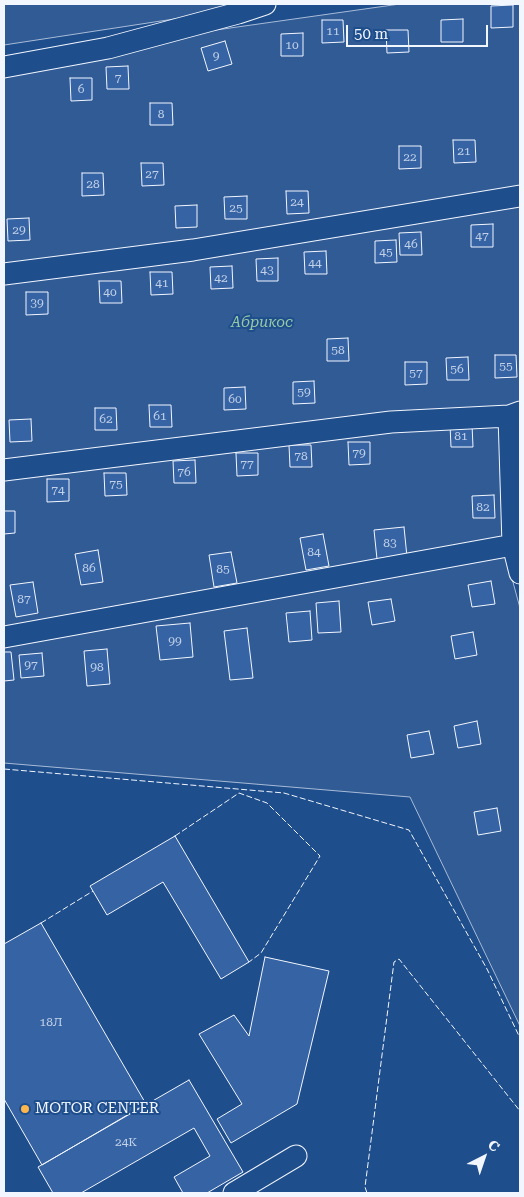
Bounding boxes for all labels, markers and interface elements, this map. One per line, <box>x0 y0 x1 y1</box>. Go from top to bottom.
scale bar <box>349 15 492 47</box>
house number: 11 <box>326 24 340 38</box>
text: 50 m <box>354 25 388 43</box>
house number: 10 <box>285 38 299 52</box>
house number: 9 <box>213 49 219 63</box>
house number: 7 <box>115 71 121 85</box>
house number: 6 <box>78 82 84 96</box>
house number: 8 <box>158 107 164 121</box>
house number: 21 <box>457 144 471 158</box>
house number: 22 <box>403 150 417 164</box>
house number: 27 <box>145 167 159 181</box>
house number: 28 <box>86 177 100 191</box>
house number: 24 <box>290 195 304 209</box>
house number: 25 <box>229 201 243 215</box>
house number: 29 <box>12 223 26 237</box>
house number: 47 <box>475 229 489 243</box>
house number: 46 <box>404 237 418 251</box>
house number: 45 <box>379 245 393 259</box>
house number: 44 <box>308 256 322 270</box>
house number: 43 <box>260 263 274 277</box>
house number: 42 <box>214 271 228 285</box>
house number: 41 <box>155 276 169 290</box>
house number: 40 <box>103 285 117 299</box>
house number: 39 <box>30 296 44 310</box>
park label: Абрикос <box>231 314 293 332</box>
house number: 58 <box>331 343 345 357</box>
house number: 55 <box>499 359 513 373</box>
house number: 56 <box>450 362 464 376</box>
house number: 57 <box>409 366 423 380</box>
house number: 59 <box>297 385 311 399</box>
house number: 60 <box>228 392 242 406</box>
house number: 61 <box>153 409 167 423</box>
house number: 62 <box>99 412 113 426</box>
house number: 81 <box>454 429 468 443</box>
house number: 79 <box>352 446 366 460</box>
house number: 78 <box>294 449 308 463</box>
house number: 77 <box>240 457 254 471</box>
house number: 76 <box>177 465 191 479</box>
house number: 75 <box>109 477 123 491</box>
house number: 74 <box>51 483 65 497</box>
house number: 82 <box>476 500 490 514</box>
house number: 83 <box>383 536 397 550</box>
house number: 84 <box>307 545 321 559</box>
house number: 86 <box>82 561 96 575</box>
house number: 85 <box>216 562 230 576</box>
house number: 87 <box>17 592 31 606</box>
house number: 99 <box>168 634 182 648</box>
house number: 97 <box>24 658 38 672</box>
house number: 98 <box>90 660 104 674</box>
house number: 18Л <box>40 1015 62 1029</box>
place label: MOTOR CENTER <box>35 1100 159 1118</box>
marker: MOTOR CENTER <box>19 1103 31 1115</box>
north arrow <box>459 1132 509 1182</box>
house number: 24К <box>115 1135 137 1149</box>
text: С <box>485 1136 503 1155</box>

